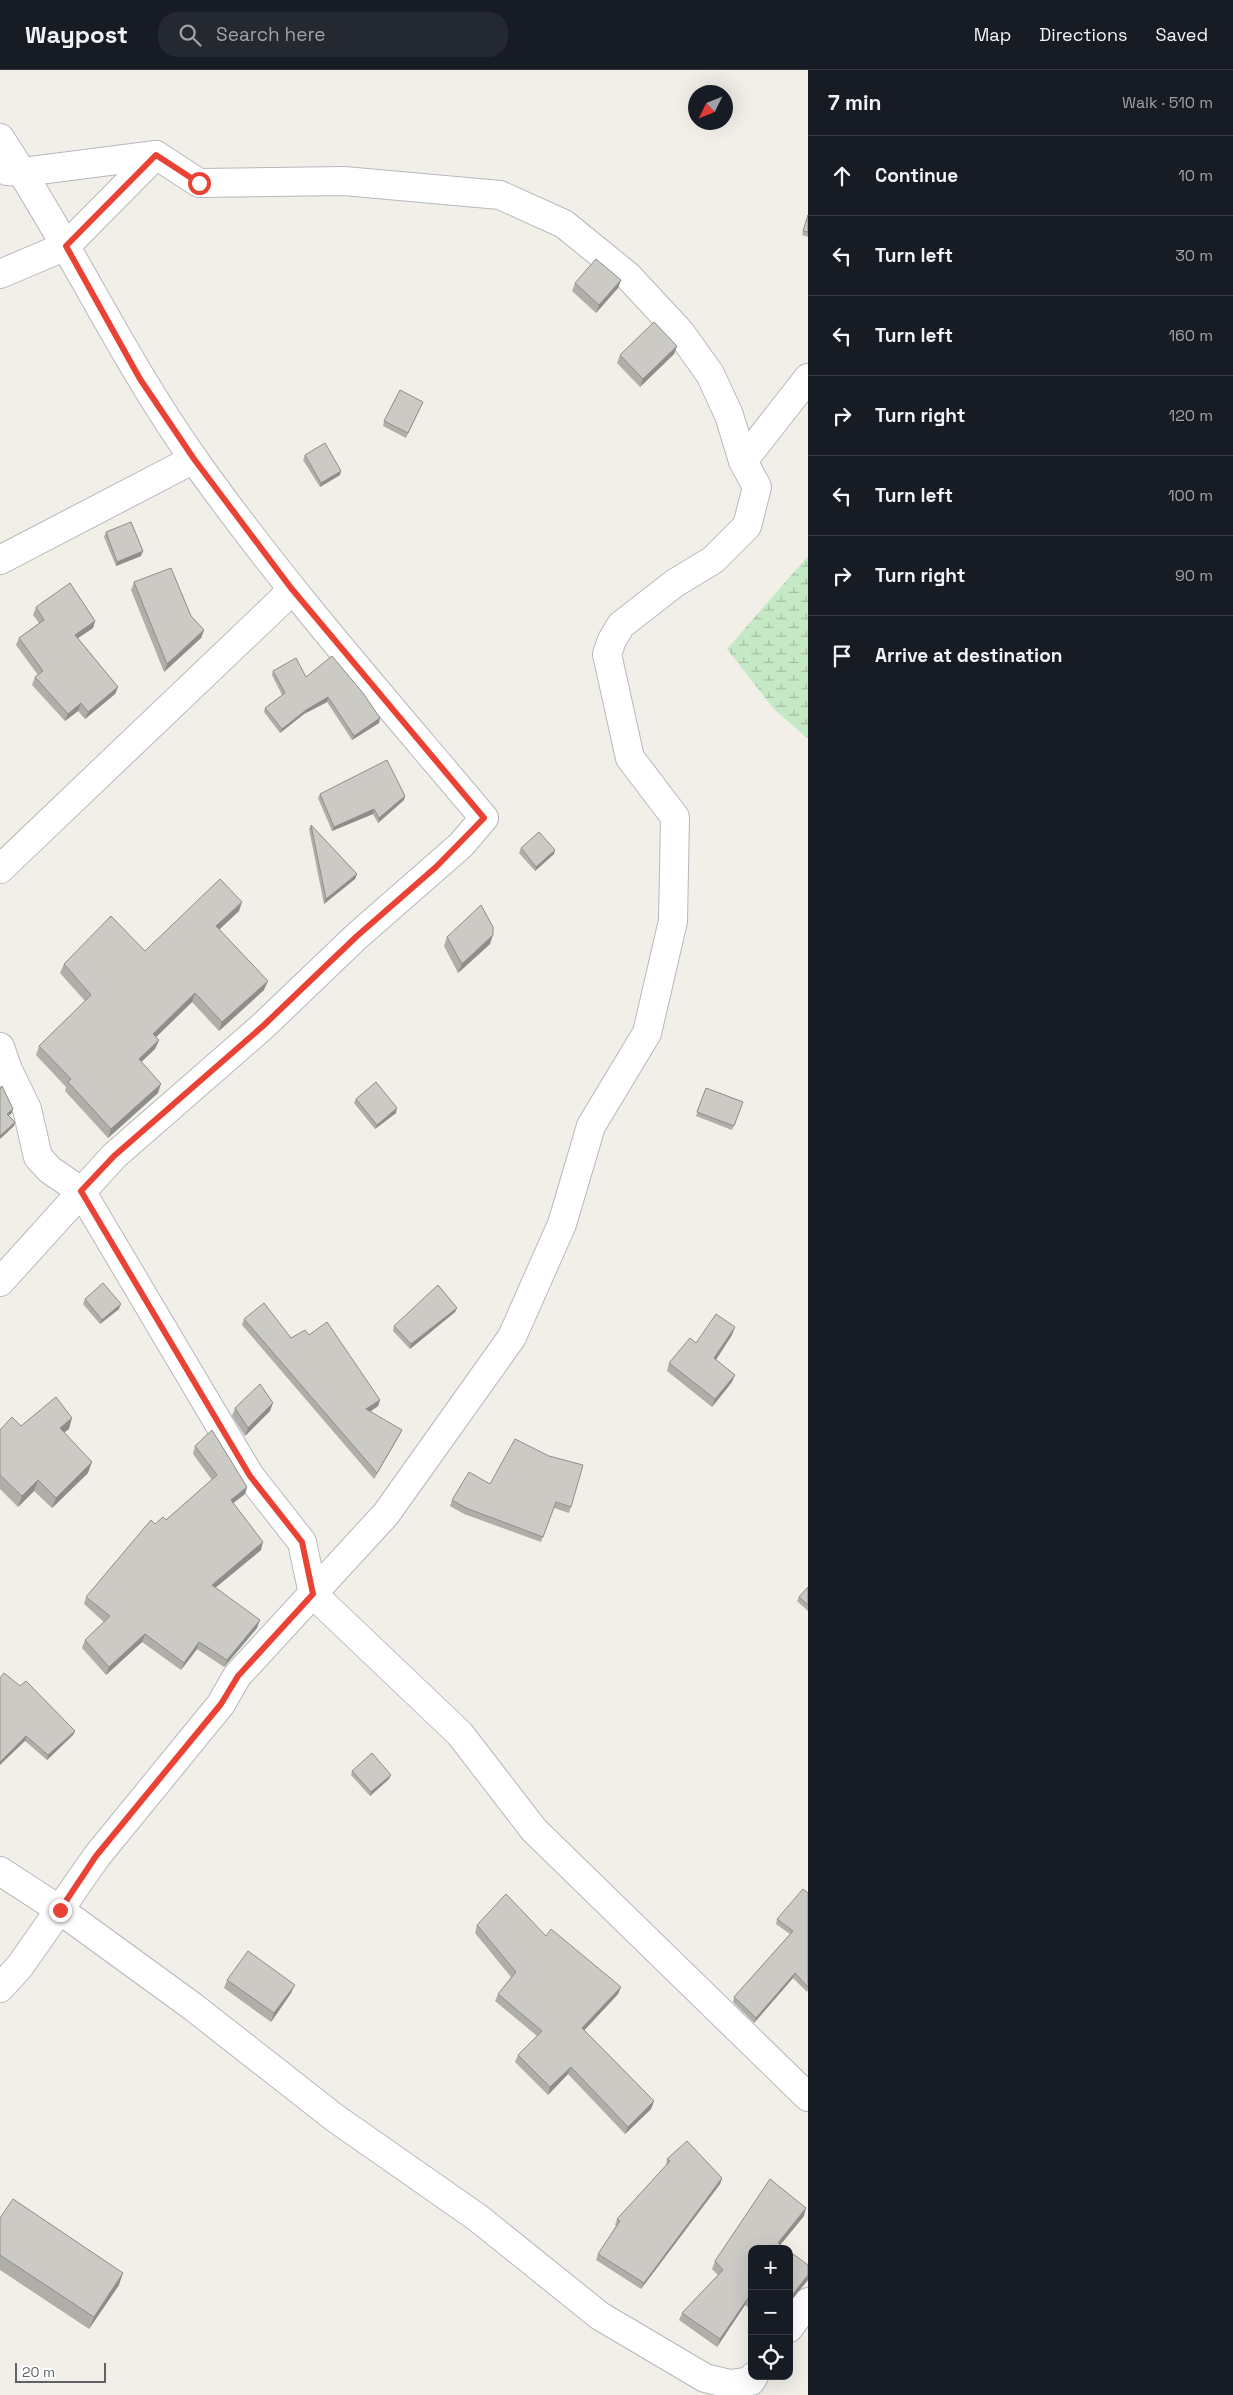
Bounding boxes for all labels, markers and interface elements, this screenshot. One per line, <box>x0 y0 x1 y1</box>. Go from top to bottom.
search box <box>158 12 508 57</box>
text: Waypost <box>25 19 128 50</box>
icon: search <box>176 21 204 49</box>
text: Search here <box>216 22 326 47</box>
text: Map <box>974 23 1011 46</box>
text: Directions <box>1039 23 1128 46</box>
text: Saved <box>1156 23 1208 46</box>
north arrow <box>688 85 733 130</box>
text: 7 min <box>828 89 881 116</box>
text: Walk · 510 m <box>1122 92 1213 113</box>
icon: ahead <box>828 162 856 190</box>
text: Continue <box>875 163 958 188</box>
text: 10 m <box>1178 165 1213 186</box>
route start <box>188 172 211 195</box>
icon: left <box>828 242 856 270</box>
text: Turn left <box>875 243 953 268</box>
text: 30 m <box>1175 245 1213 266</box>
icon: left <box>828 322 856 350</box>
text: Turn left <box>875 323 953 348</box>
text: 160 m <box>1168 325 1213 346</box>
icon: right <box>828 402 856 430</box>
text: Turn right <box>875 403 965 428</box>
text: 120 m <box>1169 405 1213 426</box>
icon: left <box>828 482 856 510</box>
text: Turn left <box>875 483 953 508</box>
text: 100 m <box>1168 485 1213 506</box>
icon: right <box>828 562 856 590</box>
text: Turn right <box>875 563 965 588</box>
text: 90 m <box>1175 565 1213 586</box>
icon: arrive <box>828 642 856 670</box>
text: Arrive at destination <box>875 643 1063 668</box>
route end <box>49 1899 72 1922</box>
map controls <box>748 2245 793 2380</box>
button: + <box>748 2245 793 2290</box>
button: − <box>748 2290 793 2335</box>
button: locate <box>748 2335 793 2380</box>
scale bar <box>15 2360 106 2383</box>
text: 20 m <box>22 2363 55 2381</box>

